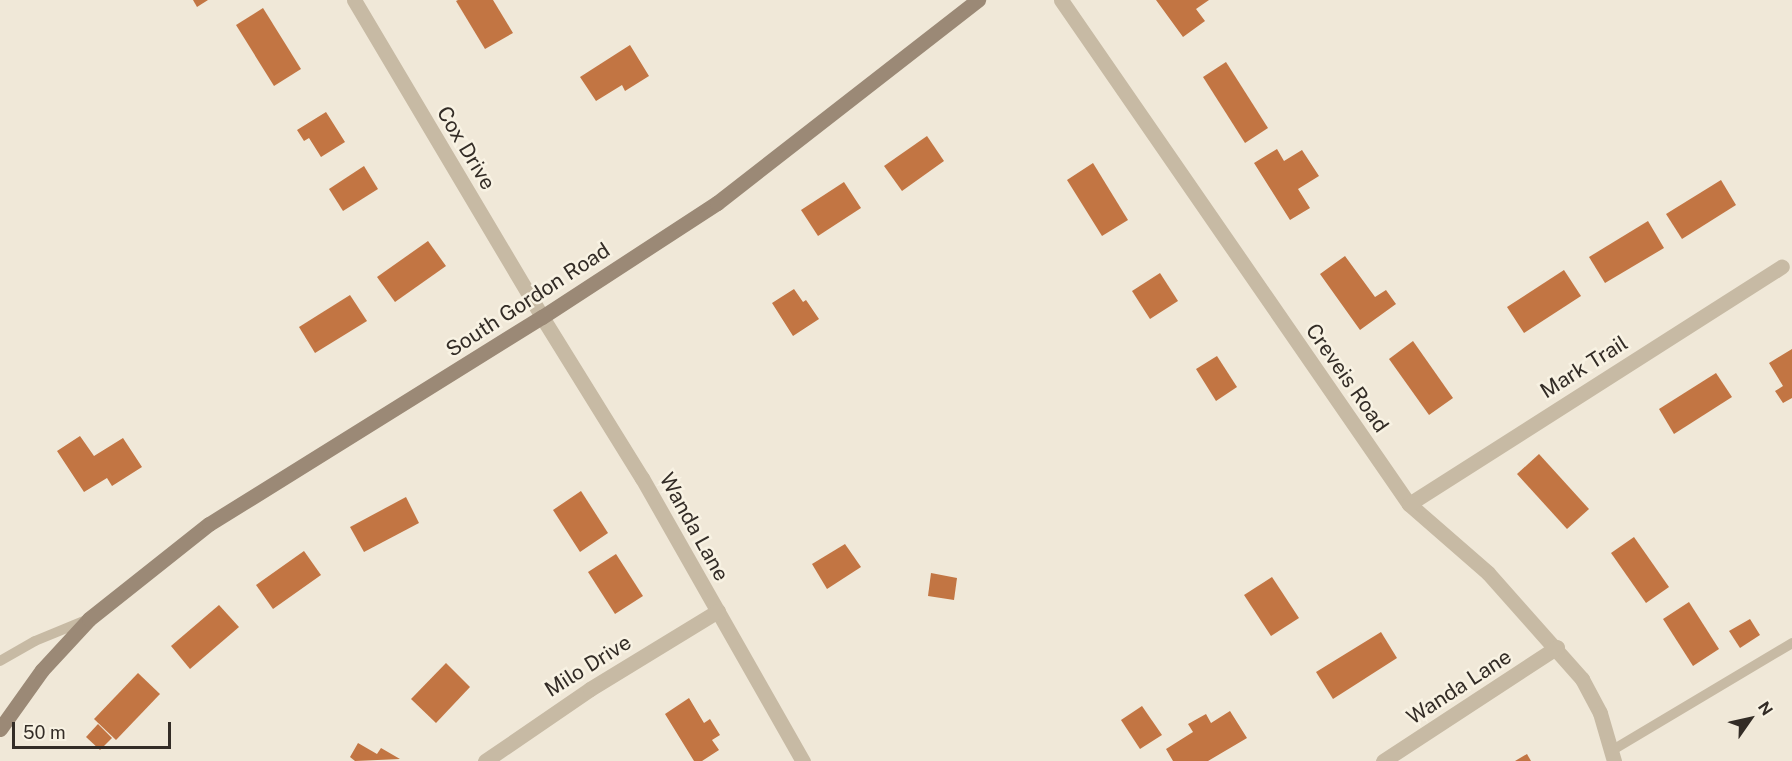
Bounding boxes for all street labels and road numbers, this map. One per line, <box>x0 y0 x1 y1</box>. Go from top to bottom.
street label: Cox Drive <box>431 102 501 194</box>
street label: South Gordon Road <box>441 238 615 362</box>
street label: Creveis Road <box>1300 319 1394 437</box>
street label: Mark Trail <box>1536 330 1632 404</box>
street label: Wanda Lane <box>654 469 734 585</box>
street label: Milo Drive <box>540 630 636 702</box>
street label: Wanda Lane <box>1402 644 1516 730</box>

